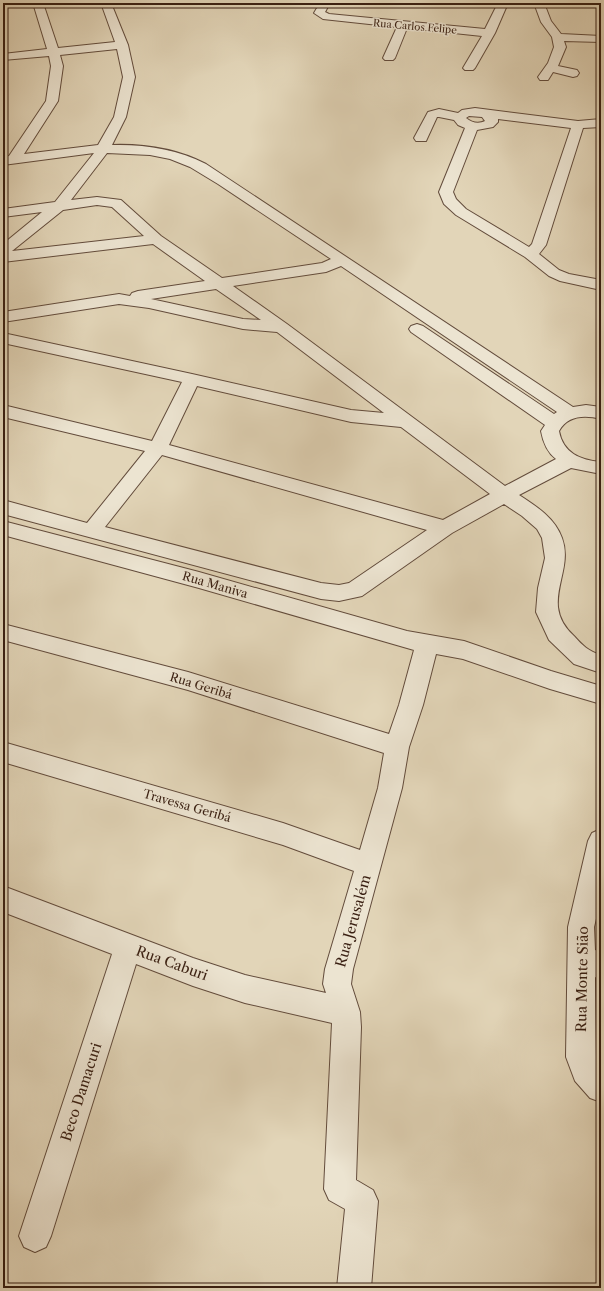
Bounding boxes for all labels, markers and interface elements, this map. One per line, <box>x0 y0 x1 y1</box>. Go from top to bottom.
street label: Rua Carlos Felipe <box>373 16 458 37</box>
street label: Rua Maniva <box>181 568 250 601</box>
street label: Rua Geribá <box>168 669 235 702</box>
street label: Travessa Geribá <box>141 786 233 825</box>
street label: Rua Jerusalém <box>331 873 375 969</box>
street label: Rua Monte Sião <box>572 926 592 1032</box>
street label: Rua Caburi <box>134 942 210 984</box>
street label: Beco Damacuri <box>57 1040 105 1144</box>

